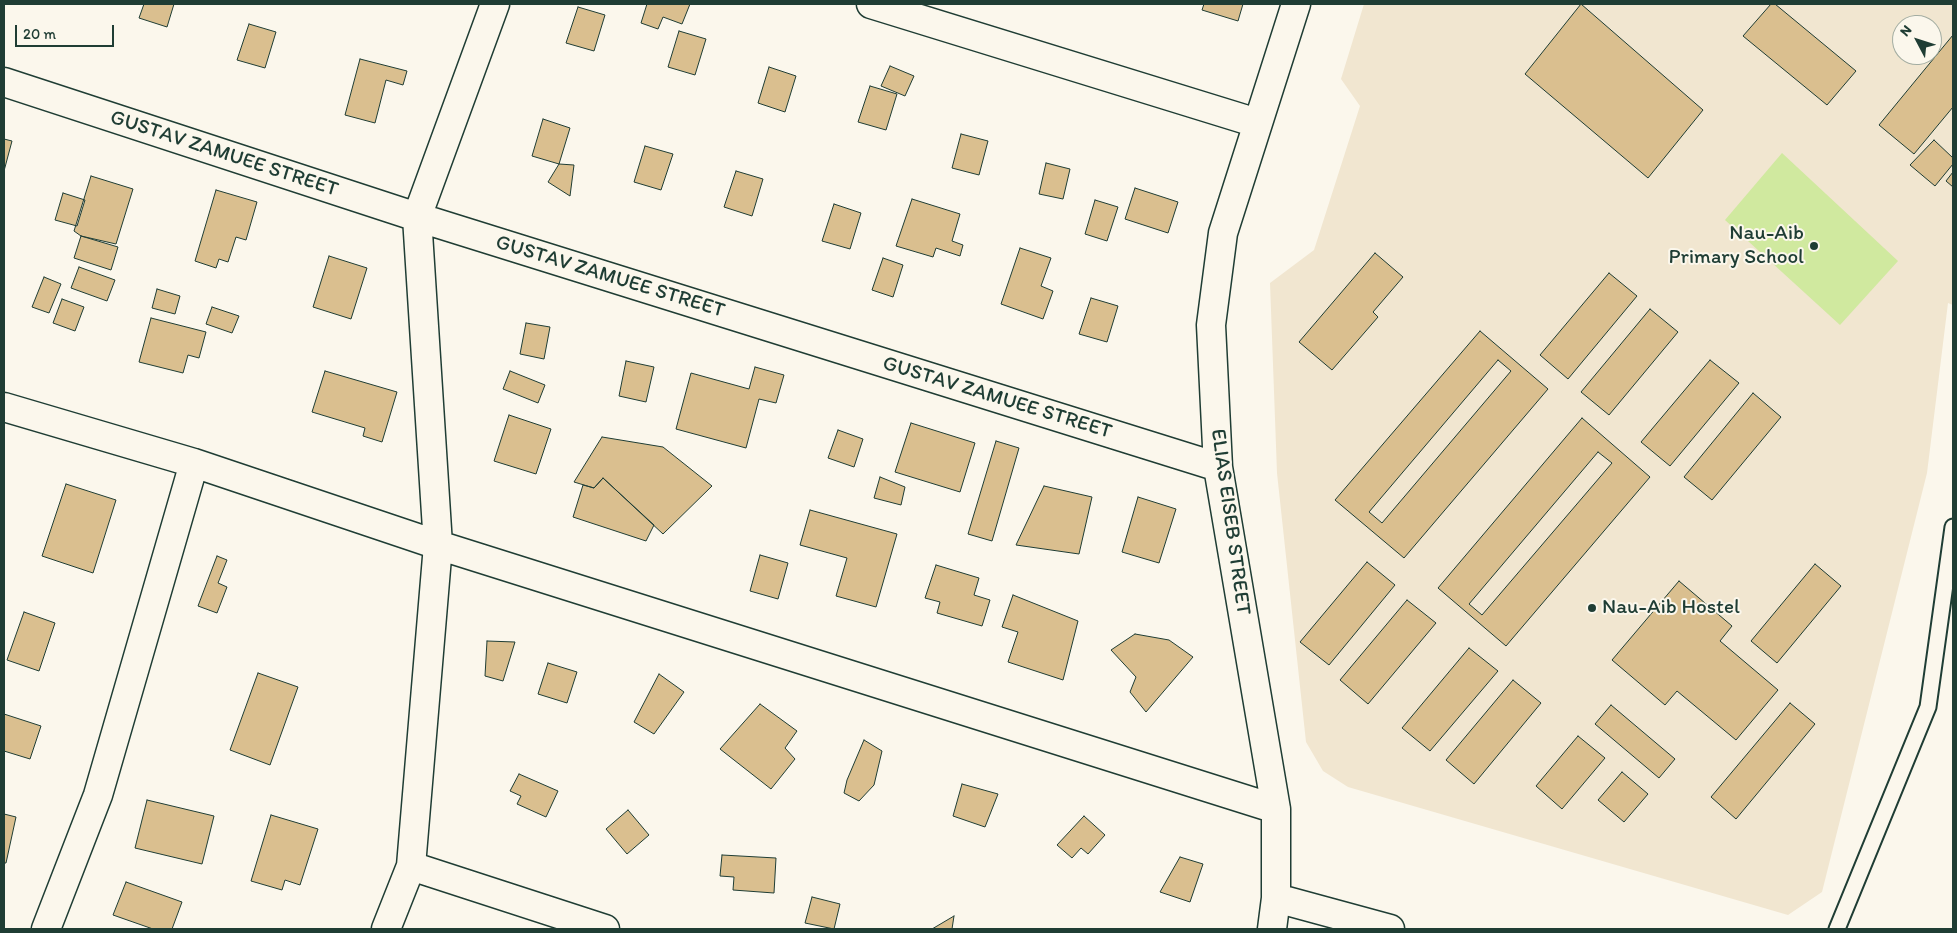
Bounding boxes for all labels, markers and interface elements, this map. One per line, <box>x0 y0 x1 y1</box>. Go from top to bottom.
scale bar <box>18 15 116 47</box>
north arrow <box>1892 15 1942 65</box>
text: N <box>1896 22 1915 40</box>
text: 20 m <box>23 25 56 43</box>
street label: GUSTAV ZAMUEE STREET <box>107 105 341 203</box>
place label: Nau-Aib Primary School <box>1668 221 1804 271</box>
street label: GUSTAV ZAMUEE STREET <box>492 230 728 324</box>
marker: Nau-Aib Primary School <box>1808 240 1820 252</box>
street label: GUSTAV ZAMUEE STREET <box>879 351 1115 445</box>
street label: ELIAS EISEB STREET <box>1204 427 1256 617</box>
place label: Nau-Aib Hostel <box>1602 595 1740 621</box>
marker: Nau-Aib Hostel <box>1586 602 1598 614</box>

